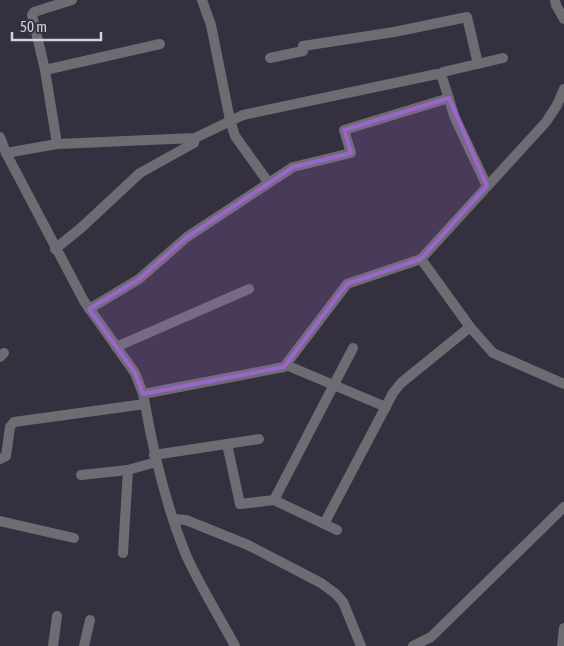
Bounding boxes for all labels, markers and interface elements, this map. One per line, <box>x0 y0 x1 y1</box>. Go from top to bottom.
scale bar <box>12 10 101 42</box>
text: 50 m <box>20 18 47 35</box>

